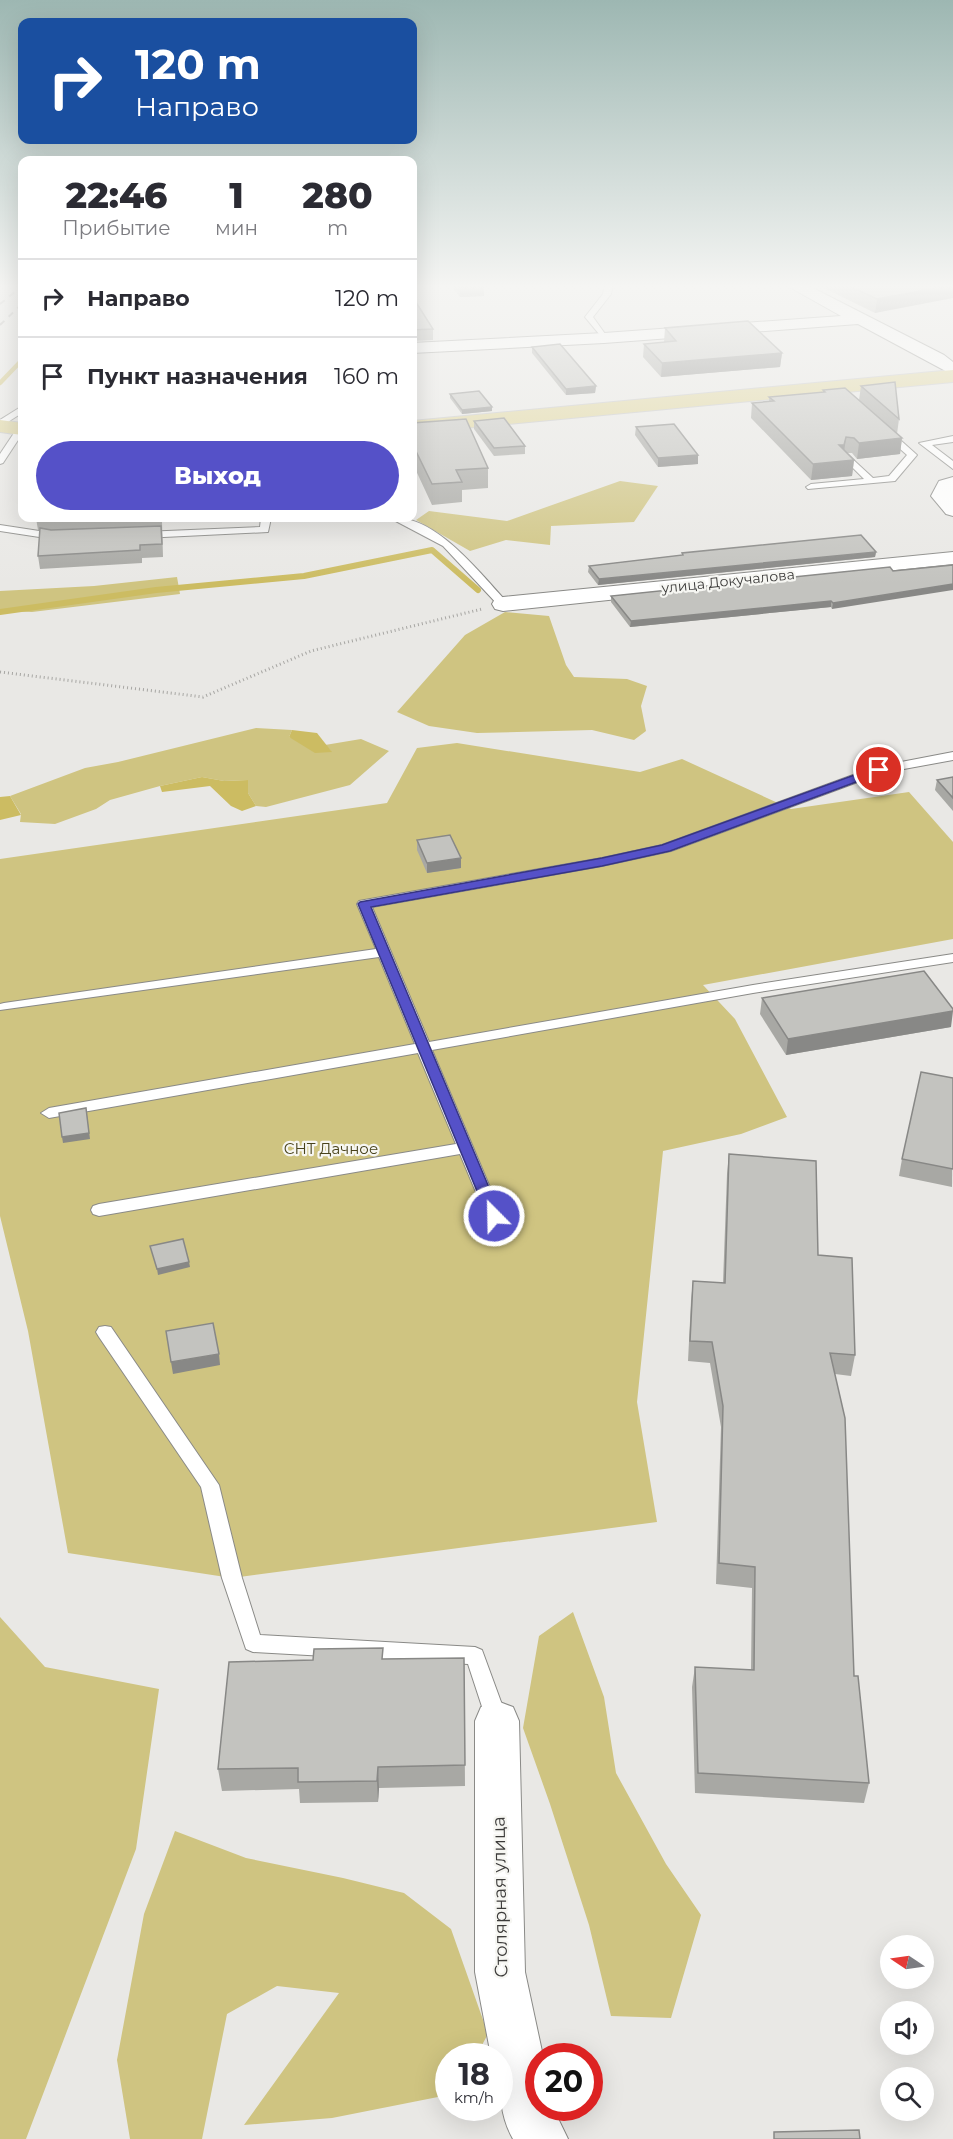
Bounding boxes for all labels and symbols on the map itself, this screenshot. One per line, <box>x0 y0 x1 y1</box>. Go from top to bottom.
street label: улица Докучалова <box>660 565 795 597</box>
pin <box>853 744 904 795</box>
park label: СНТ Дачное <box>284 1139 378 1158</box>
position arrow <box>462 1184 526 1248</box>
street label: Столярная улица <box>488 1816 512 1978</box>
north arrow <box>880 1935 934 1989</box>
speed limit sign: 20 <box>525 2043 603 2121</box>

